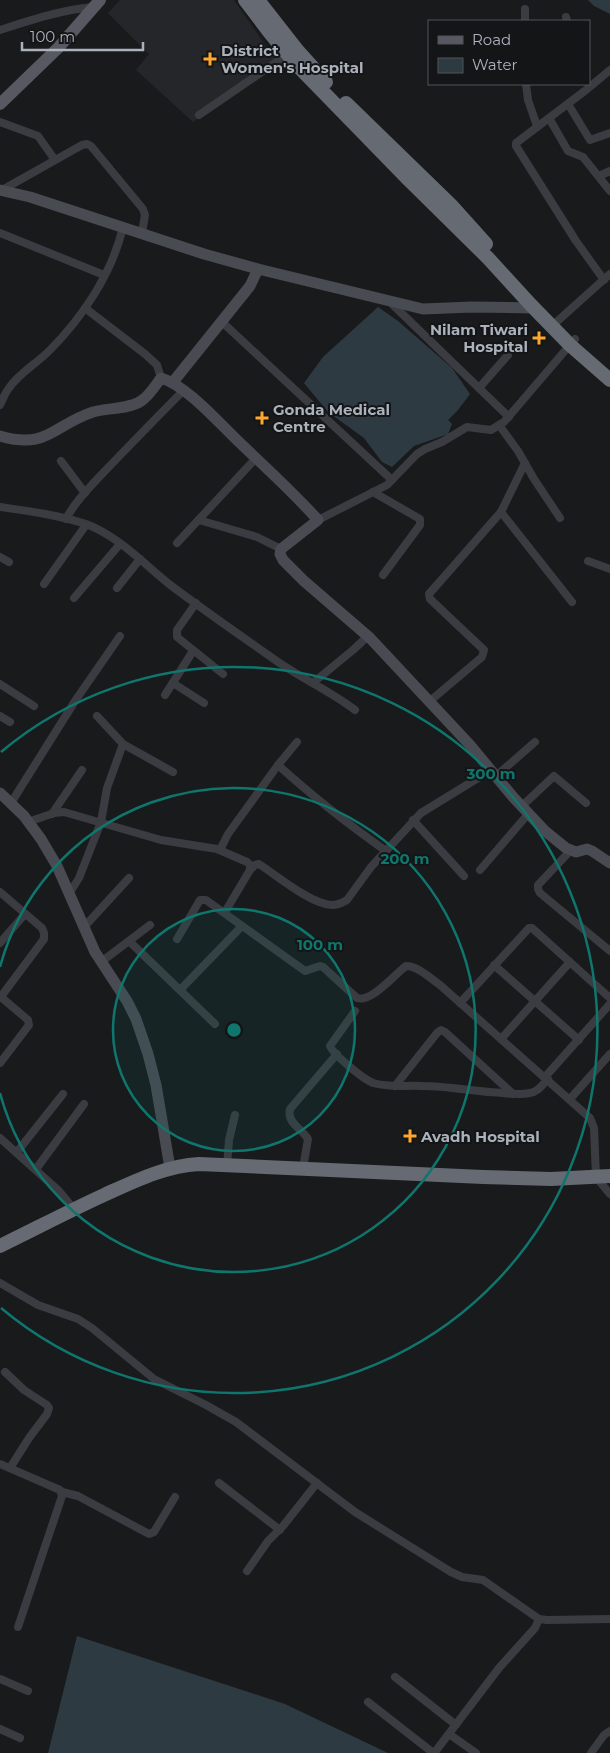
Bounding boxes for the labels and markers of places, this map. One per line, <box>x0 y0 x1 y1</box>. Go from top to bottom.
place label: District Women's Hospital <box>221 41 364 77</box>
marker: District Women's Hospital <box>203 52 217 66</box>
place label: Nilam Tiwari Hospital <box>430 320 528 356</box>
marker: Nilam Tiwari Hospital <box>532 331 546 345</box>
place label: Gonda Medical Centre <box>273 400 390 436</box>
marker: Gonda Medical Centre <box>255 411 269 425</box>
centre of rings <box>225 1021 243 1039</box>
place label: Avadh Hospital <box>420 1127 540 1146</box>
marker: Avadh Hospital <box>403 1129 417 1143</box>

